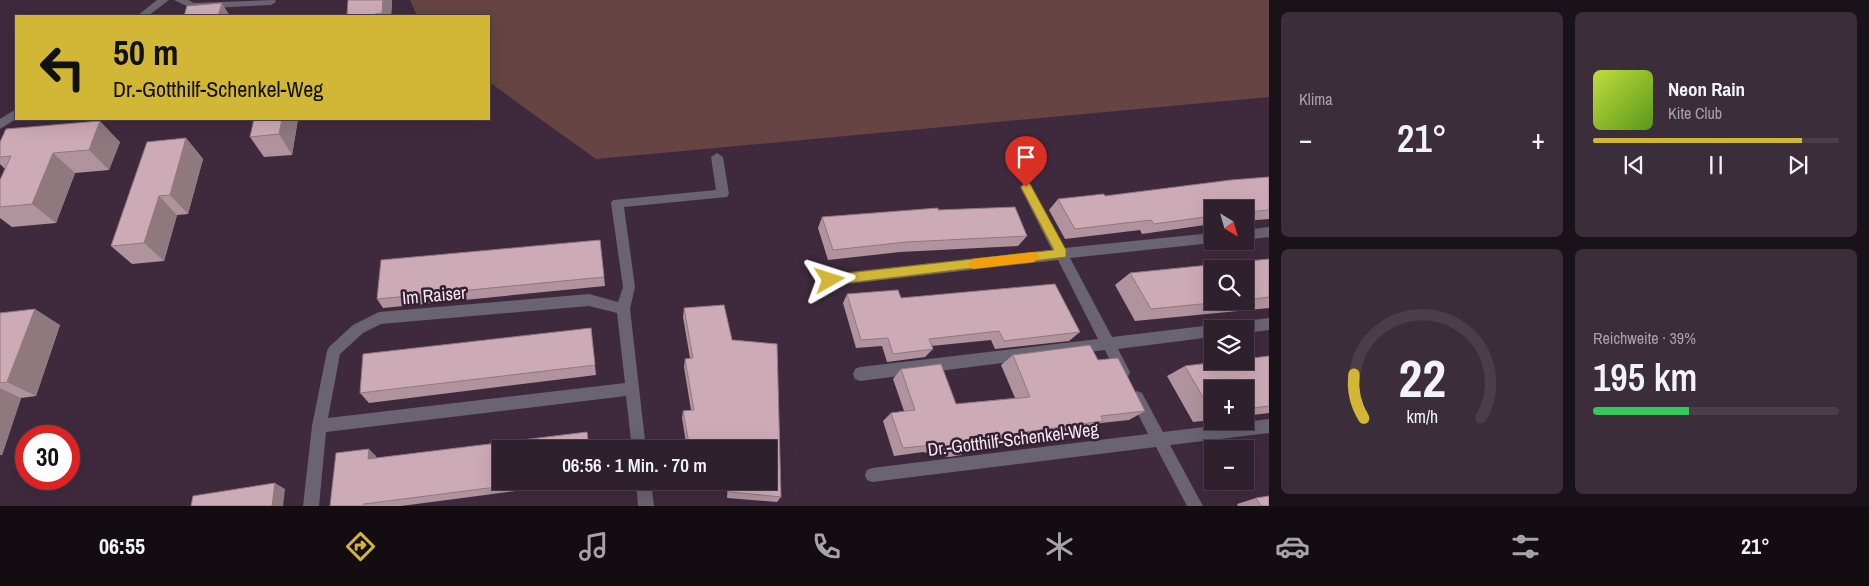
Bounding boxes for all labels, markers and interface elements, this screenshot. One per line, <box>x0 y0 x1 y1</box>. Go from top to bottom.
text: 50 m <box>113 29 178 76</box>
icon: left <box>30 35 95 100</box>
text: Dr.-Gotthilf-Schenkel-Weg <box>113 74 323 104</box>
text: Neon Rain <box>1668 76 1745 102</box>
text: Klima <box>1299 88 1333 110</box>
text: Kite Club <box>1668 102 1722 124</box>
text: 21° <box>1397 113 1447 164</box>
text: − <box>1299 120 1312 158</box>
text: + <box>1532 120 1545 158</box>
pin <box>1005 136 1047 187</box>
icon: arrive <box>1012 143 1040 171</box>
icon: previous <box>1620 151 1648 179</box>
icon: pause <box>1702 151 1730 179</box>
icon: next <box>1784 151 1812 179</box>
north arrow <box>1204 200 1254 250</box>
map controls <box>1204 200 1254 490</box>
position arrow <box>803 253 855 305</box>
button: search <box>1204 260 1254 310</box>
street label: Im Raiser <box>401 280 467 310</box>
button: layers <box>1204 320 1254 370</box>
text: Reichweite · 39% <box>1593 327 1696 349</box>
text: 22 <box>1398 343 1446 413</box>
text: 195 km <box>1593 352 1697 403</box>
button: + <box>1204 380 1254 430</box>
text: km/h <box>1406 405 1438 429</box>
street label: Dr.-Gotthilf-Schenkel-Weg <box>926 416 1101 462</box>
speed limit sign: 30 <box>15 425 80 490</box>
button: − <box>1204 440 1254 490</box>
text: 06:56 · 1 Min. · 70 m <box>562 452 707 478</box>
icon: directions <box>343 529 378 564</box>
icon: music <box>576 529 611 564</box>
icon: phone <box>809 529 844 564</box>
icon: climate <box>1042 529 1077 564</box>
icon: car <box>1275 529 1310 564</box>
icon: filters <box>1508 529 1543 564</box>
text: 06:55 <box>99 531 145 561</box>
text: 21° <box>1741 531 1770 561</box>

